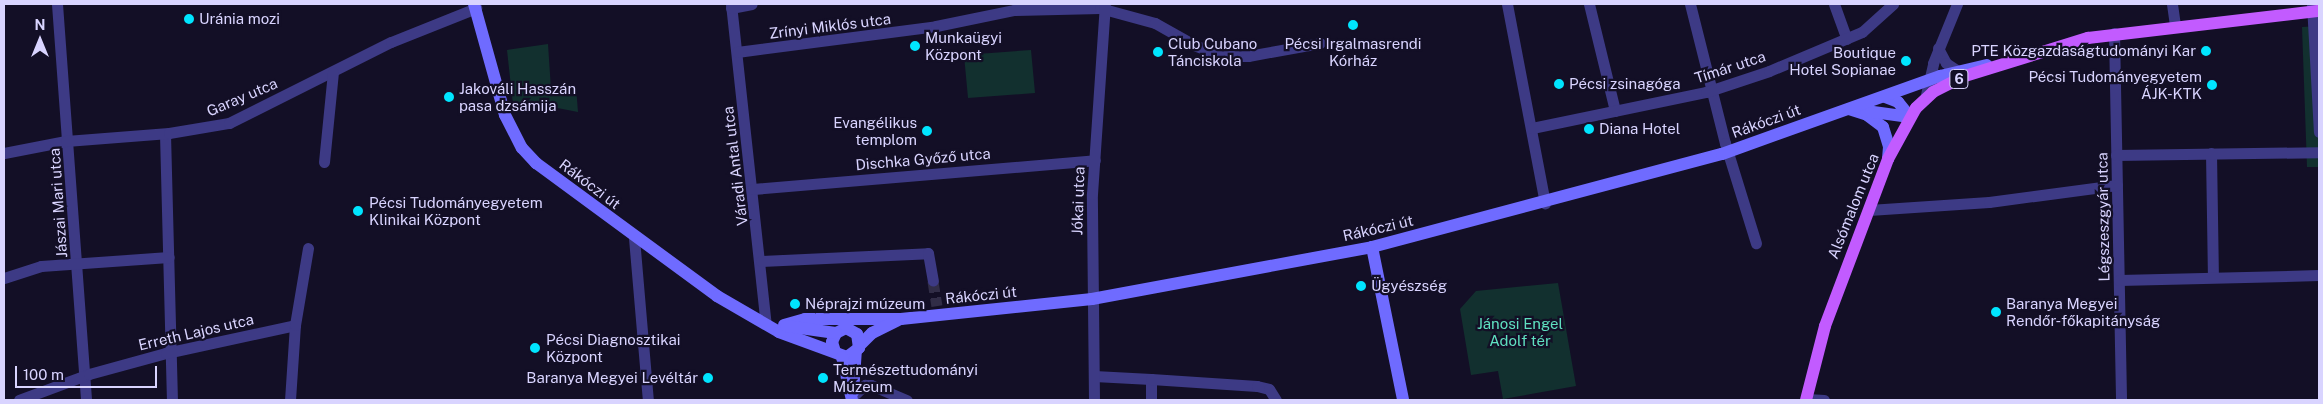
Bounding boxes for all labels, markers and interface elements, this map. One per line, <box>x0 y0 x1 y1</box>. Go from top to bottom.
place label: Uránia mozi <box>199 10 280 28</box>
street label: Zrínyi Miklós utca <box>768 10 892 42</box>
marker: Uránia mozi <box>183 13 195 25</box>
north arrow <box>15 15 65 65</box>
text: N <box>35 17 45 33</box>
marker: Pécsi Irgalmasrendi Kórház <box>1346 18 1360 32</box>
place label: Munkaügyi Központ <box>925 28 1002 63</box>
place label: Club Cubano Tánciskola <box>1168 34 1257 69</box>
place label: Pécsi Irgalmasrendi Kórház <box>1284 34 1422 69</box>
marker: Munkaügyi Központ <box>909 40 921 52</box>
place label: PTE Közgazdaságtudományi Kar <box>1971 42 2196 60</box>
place label: Boutique Hotel Sopianae <box>1789 43 1896 78</box>
marker: PTE Közgazdaságtudományi Kar <box>2200 45 2212 57</box>
marker: Club Cubano Tánciskola <box>1152 46 1164 58</box>
street label: Tímár utca <box>1692 47 1768 87</box>
marker: Boutique Hotel Sopianae <box>1900 55 1912 67</box>
place label: Pécsi Tudományegyetem ÁJK-KTK <box>2028 67 2202 102</box>
road number: 6 <box>1949 68 1969 90</box>
street label: Garay utca <box>204 74 280 120</box>
place label: Pécsi zsinagóga <box>1569 75 1680 93</box>
marker: Pécsi zsinagóga <box>1553 78 1565 90</box>
place label: Jakováli Hasszán pasa dzsámija <box>459 79 576 114</box>
marker: Pécsi Tudományegyetem ÁJK-KTK <box>2206 79 2218 91</box>
marker: Jakováli Hasszán pasa dzsámija <box>443 91 455 103</box>
street label: Rákóczi út <box>1729 100 1803 142</box>
street label: Váradi Antal utca <box>719 105 751 227</box>
place label: Evangélikus templom <box>833 113 917 148</box>
place label: Diana Hotel <box>1599 120 1680 138</box>
marker: Diana Hotel <box>1583 123 1595 135</box>
marker: Evangélikus templom <box>921 125 933 137</box>
street label: Dischka Győző utca <box>855 144 991 174</box>
street label: Jászai Mari utca <box>45 148 71 258</box>
street label: Alsómalom utca <box>1824 151 1882 261</box>
street label: Légszeszgyár utca <box>2093 152 2113 282</box>
street label: Rákóczi út <box>556 155 624 213</box>
street label: Jókai utca <box>1068 166 1088 236</box>
place label: Pécsi Tudományegyetem Klinikai Központ <box>369 193 543 228</box>
marker: Pécsi Tudományegyetem Klinikai Központ <box>351 204 365 218</box>
street label: Rákóczi út <box>1341 211 1415 245</box>
place label: Ügyészség <box>1371 277 1447 295</box>
marker: Ügyészség <box>1355 280 1367 292</box>
street label: Rákóczi út <box>944 282 1018 308</box>
place label: Baranya Megyei Rendőr-főkapitányság <box>2006 294 2160 329</box>
place label: Néprajzi múzeum <box>805 295 925 313</box>
marker: Néprajzi múzeum <box>789 298 801 310</box>
marker: Baranya Megyei Rendőr-főkapitányság <box>1990 306 2002 318</box>
street label: Erreth Lajos utca <box>136 310 256 354</box>
park label: Jánosi Engel Adolf tér <box>1477 314 1563 349</box>
place label: Pécsi Diagnosztikai Központ <box>546 330 680 365</box>
marker: Pécsi Diagnosztikai Központ <box>528 341 542 355</box>
scale bar <box>18 356 160 388</box>
place label: Természettudományi Múzeum <box>833 360 978 395</box>
text: 100 m <box>23 366 64 383</box>
place label: Baranya Megyei Levéltár <box>526 369 698 387</box>
marker: Baranya Megyei Levéltár <box>702 372 714 384</box>
marker: Természettudományi Múzeum <box>817 372 829 384</box>

